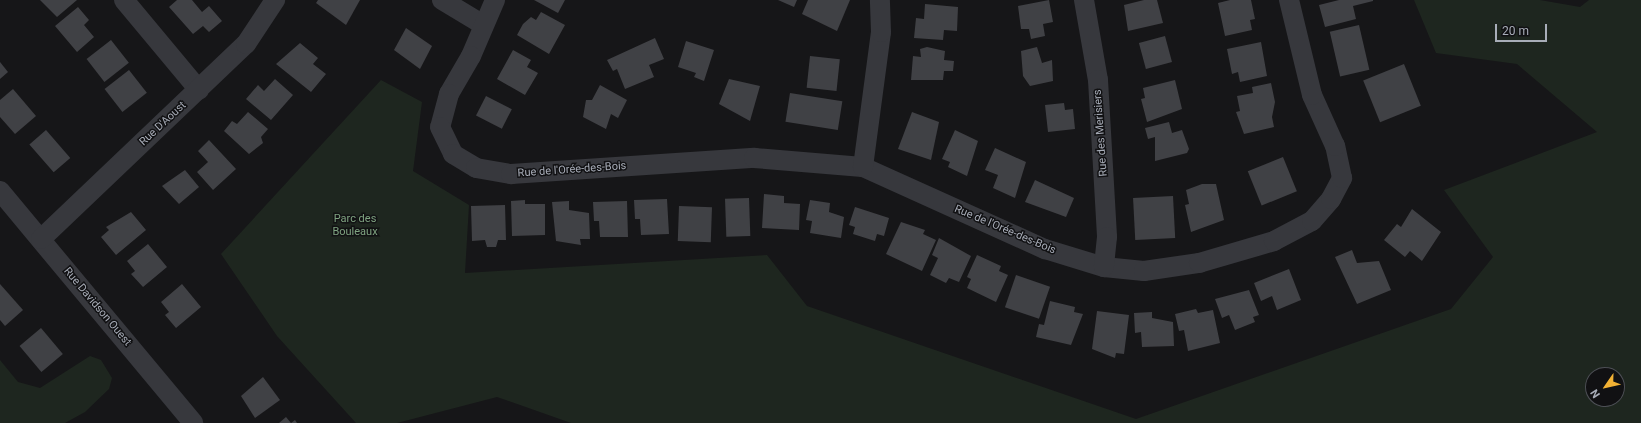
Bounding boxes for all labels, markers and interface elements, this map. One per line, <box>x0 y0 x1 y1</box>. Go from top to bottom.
scale bar <box>1497 16 1549 42</box>
text: 20 m <box>1502 24 1529 38</box>
street label: Rue des Merisiers <box>1091 89 1111 177</box>
street label: Rue D'Aoust <box>137 99 189 149</box>
street label: Rue de l'Orée-des-Bois <box>517 160 627 180</box>
street label: Rue de l'Orée-des-Bois <box>952 203 1058 257</box>
park label: Parc des Bouleaux <box>332 213 378 239</box>
street label: Rue Davidson Ouest <box>60 265 134 349</box>
north arrow <box>1585 367 1625 407</box>
text: N <box>1588 387 1603 400</box>

